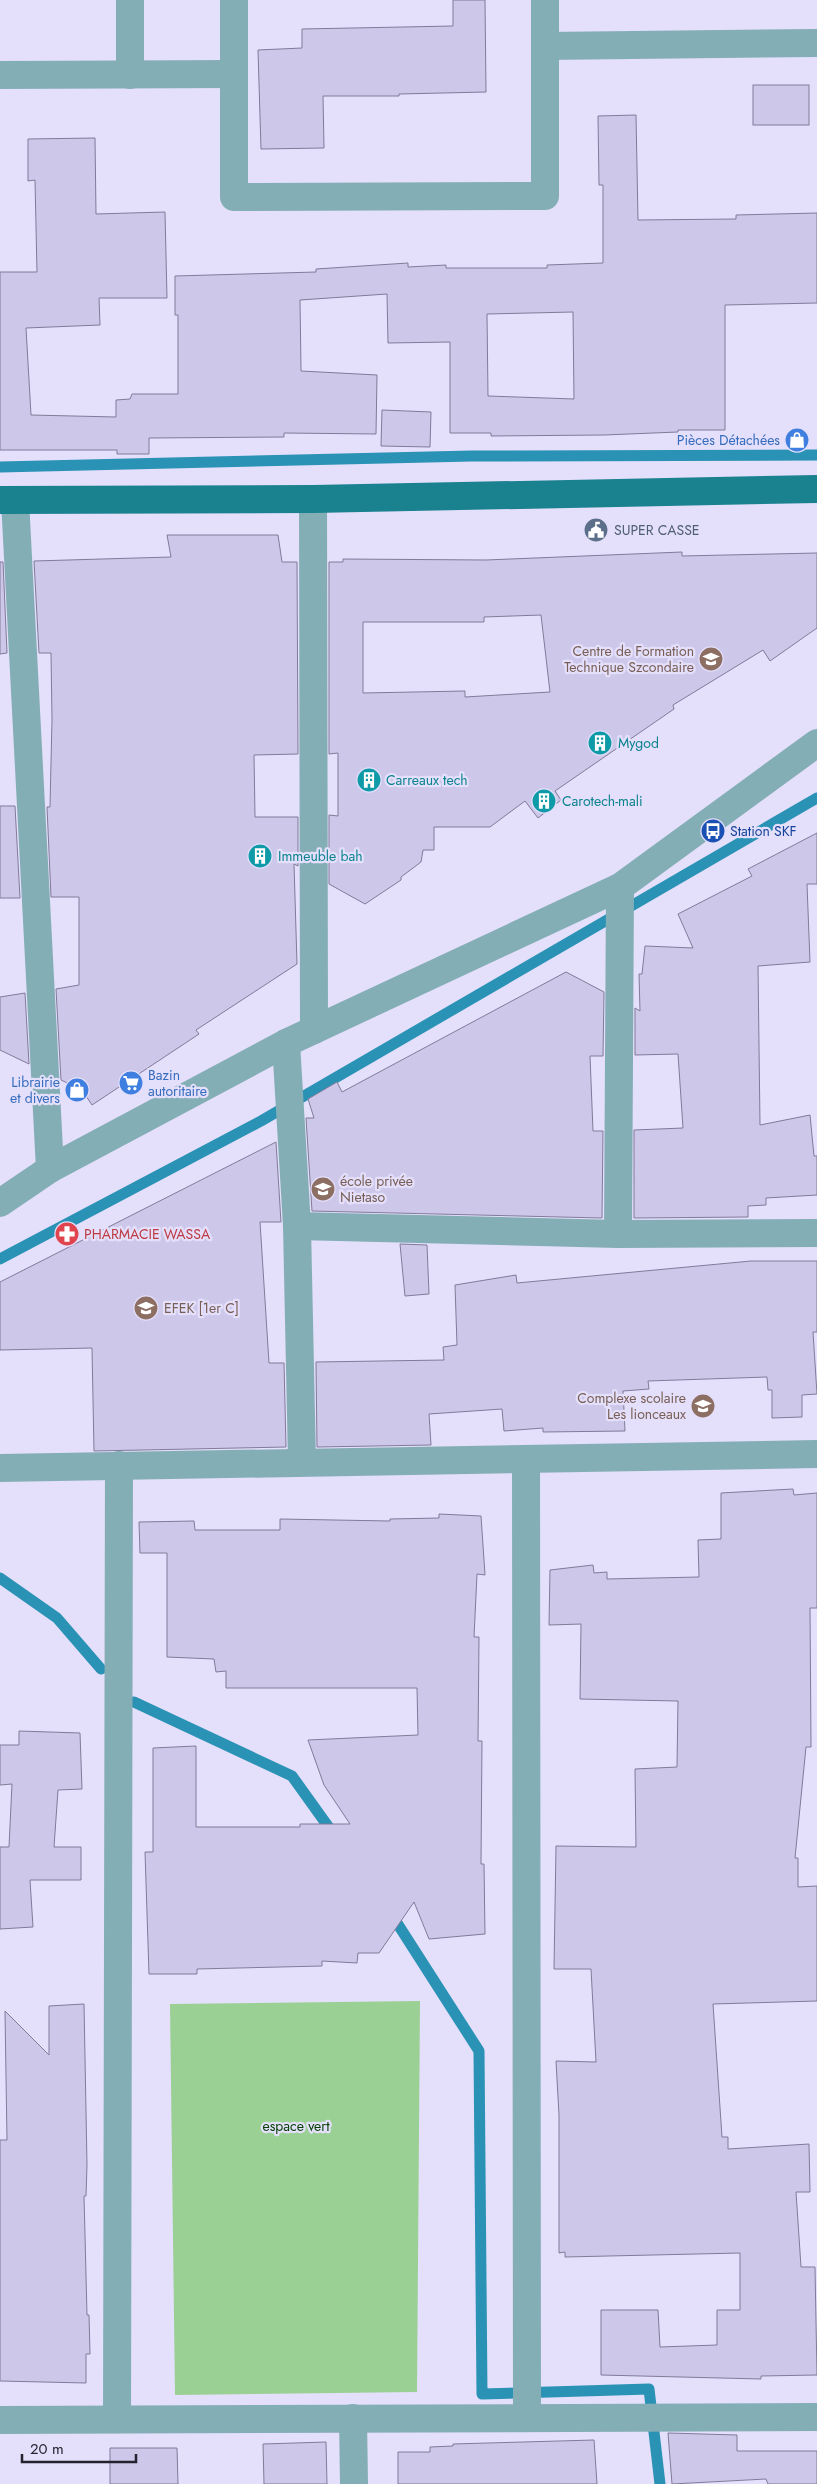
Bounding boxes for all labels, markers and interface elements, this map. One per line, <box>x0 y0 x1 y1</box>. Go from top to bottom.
shop icon: Pièces Détachées <box>784 427 810 453</box>
place label: Pièces Détachées <box>677 430 780 450</box>
public building icon: SUPER CASSE <box>583 517 609 543</box>
place label: SUPER CASSE <box>614 520 700 540</box>
place label: Centre de Formation Technique Szcondaire <box>564 641 694 677</box>
school or university icon: Centre de Formation Technique Szcondaire <box>698 646 724 672</box>
building icon: Mygod <box>587 730 613 756</box>
place label: Mygod <box>618 733 659 753</box>
building icon: Carreaux tech <box>356 767 382 793</box>
place label: Carreaux tech <box>386 770 468 790</box>
building icon: Carotech-mali <box>531 788 557 814</box>
place label: Carotech-mali <box>562 791 643 811</box>
bus stop icon: Station SKF <box>700 818 726 844</box>
place label: Station SKF <box>730 821 797 841</box>
building icon: Immeuble bah <box>247 843 273 869</box>
place label: Immeuble bah <box>278 846 363 866</box>
place label: Bazin autoritaire <box>148 1065 207 1101</box>
supermarket icon: Bazin autoritaire <box>118 1070 144 1096</box>
place label: Librairie et divers <box>10 1072 60 1108</box>
shop icon: Librairie et divers <box>64 1077 90 1103</box>
place label: école privée Nietaso <box>340 1171 413 1207</box>
school or university icon: école privée Nietaso <box>310 1176 336 1202</box>
pharmacy icon: PHARMACIE WASSA <box>54 1221 80 1247</box>
place label: PHARMACIE WASSA <box>84 1224 211 1244</box>
school or university icon: EFEK [1er C] <box>133 1295 159 1321</box>
place label: EFEK [1er C] <box>164 1298 239 1318</box>
place label: Complexe scolaire Les lionceaux <box>577 1388 686 1424</box>
school or university icon: Complexe scolaire Les lionceaux <box>690 1393 716 1419</box>
park label: espace vert <box>263 2116 330 2136</box>
scale bar <box>22 2432 136 2464</box>
text: 20 m <box>30 2438 64 2460</box>

